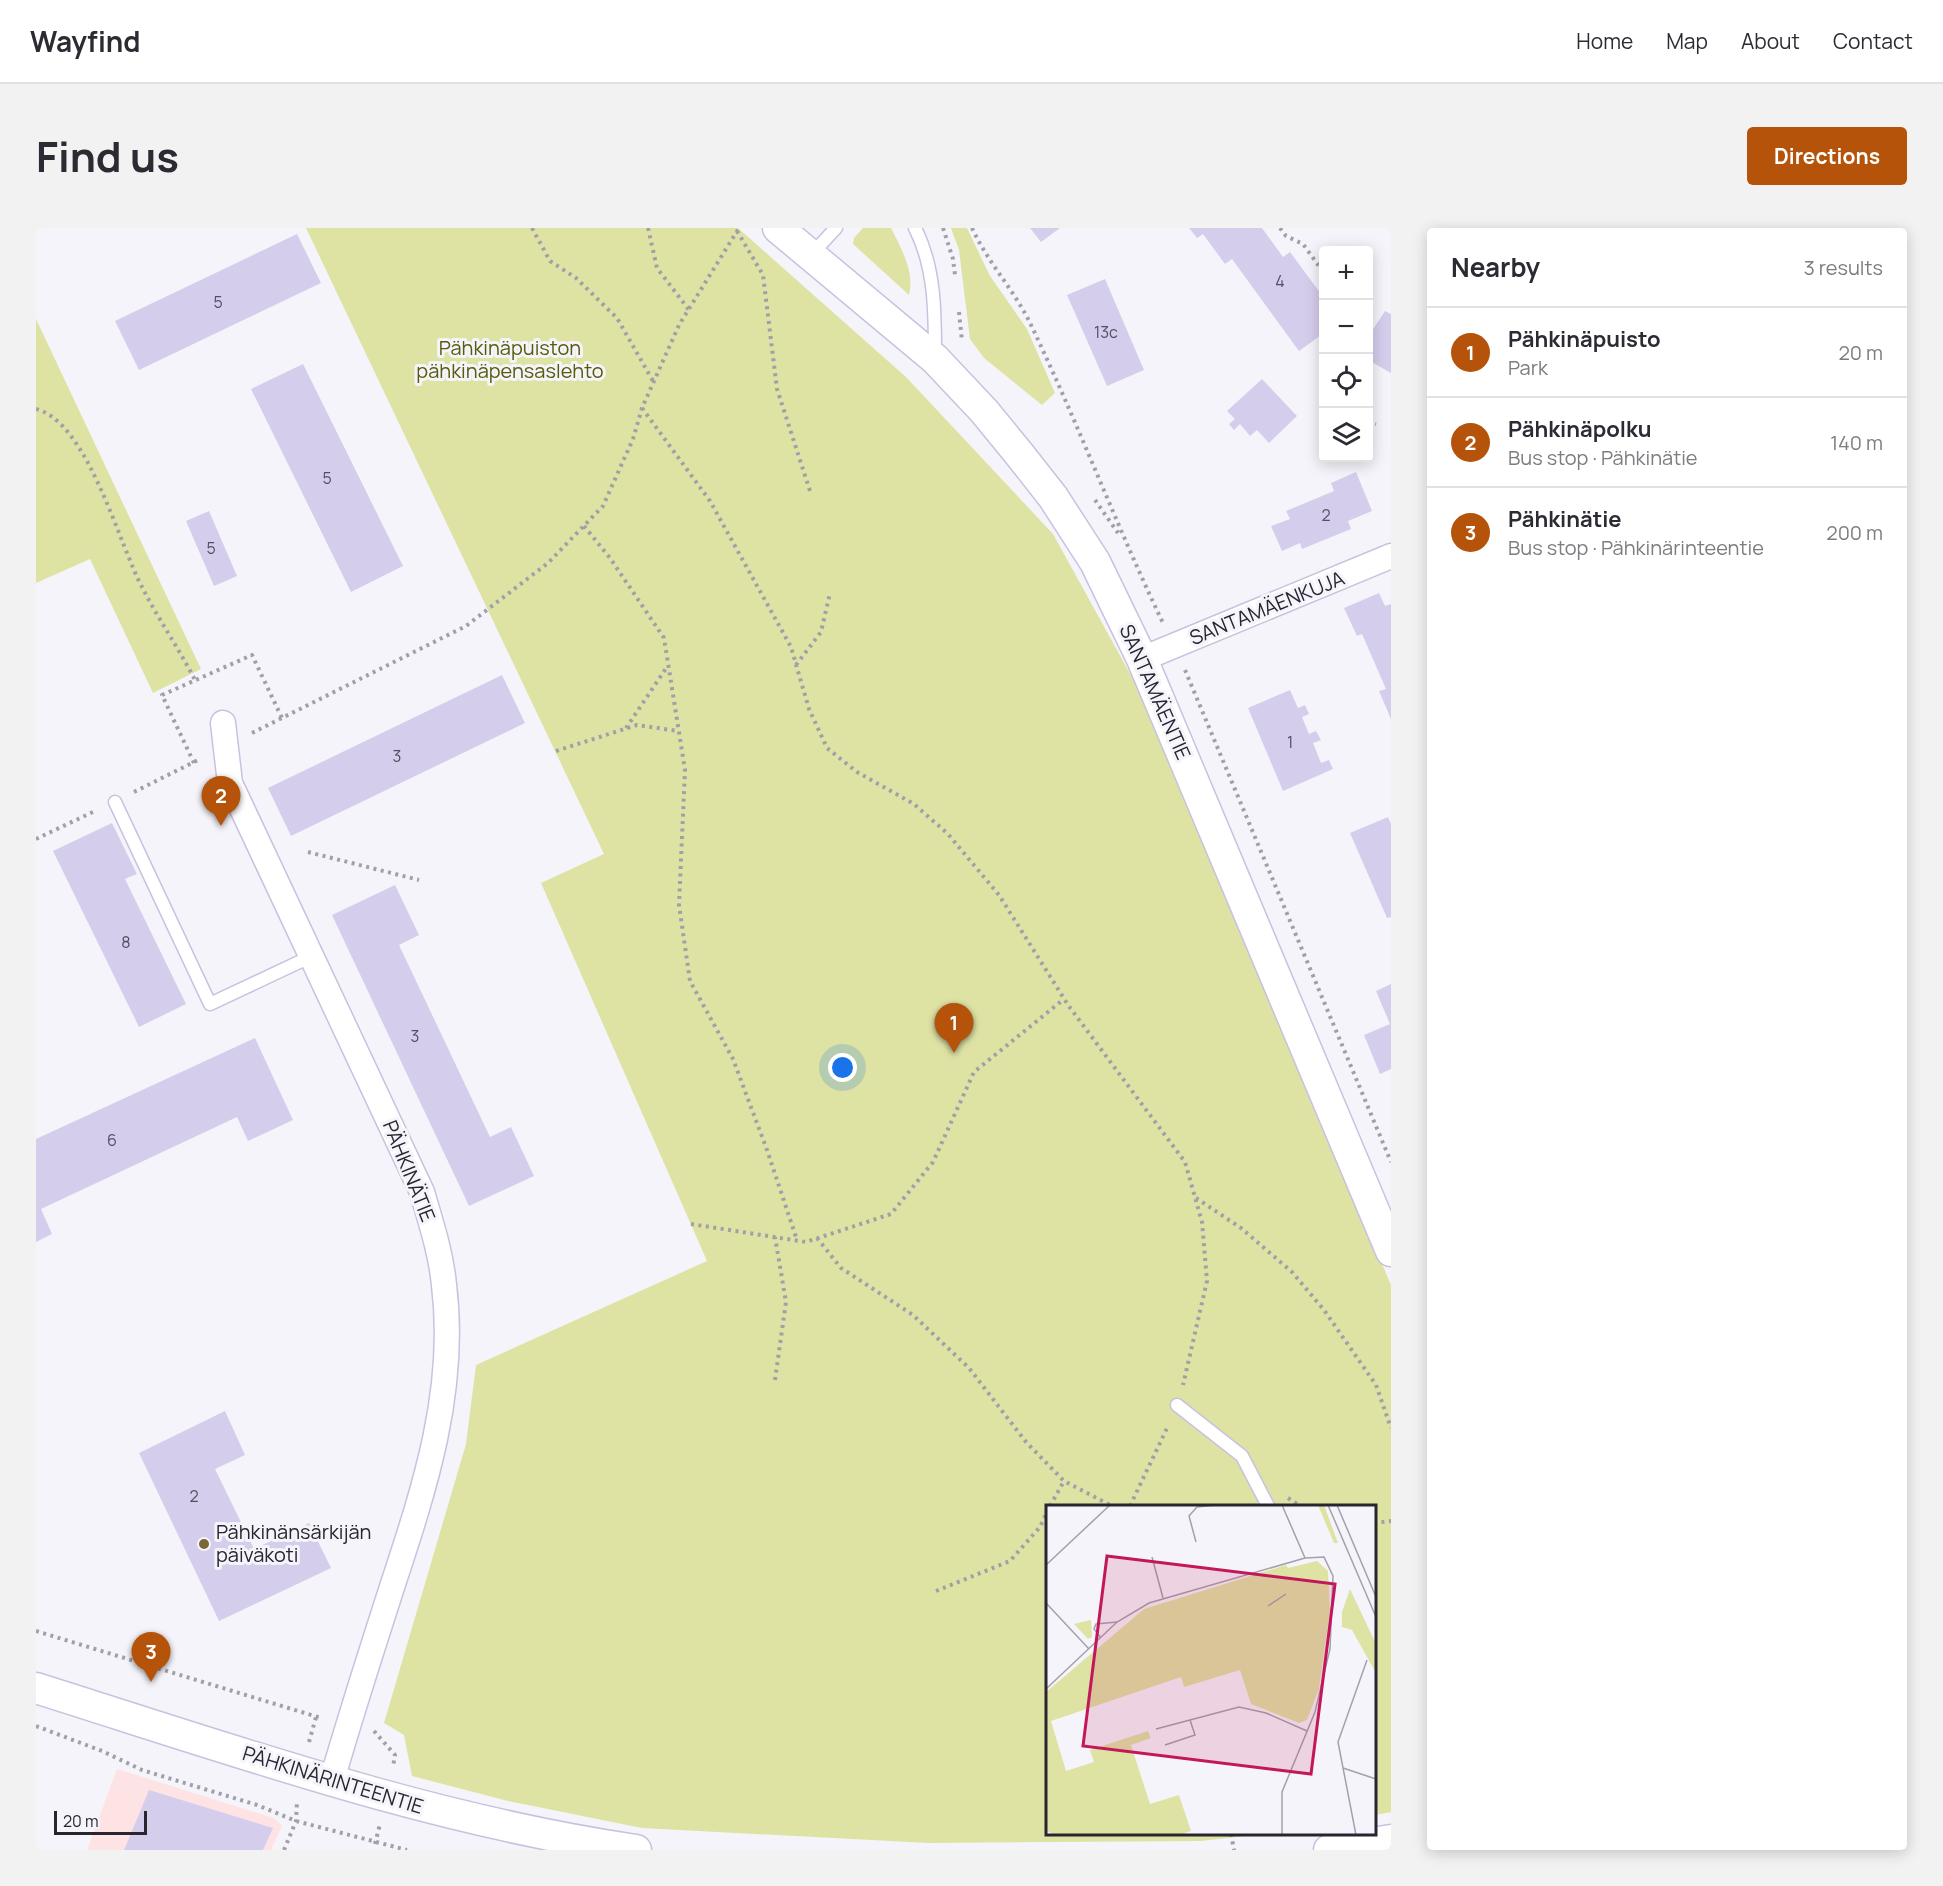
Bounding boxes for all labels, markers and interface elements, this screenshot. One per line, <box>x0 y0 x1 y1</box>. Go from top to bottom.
text: Wayfind <box>30 22 140 60</box>
text: Home <box>1576 27 1633 55</box>
text: Map <box>1666 27 1708 55</box>
text: About <box>1741 27 1800 55</box>
text: Contact <box>1833 27 1913 55</box>
text: Find us <box>36 127 179 185</box>
button: Directions <box>1747 127 1907 185</box>
map controls <box>1319 246 1373 462</box>
button: + <box>1319 246 1373 300</box>
text: Nearby <box>1451 249 1540 285</box>
text: 3 results <box>1804 254 1883 281</box>
house number: 4 <box>1275 270 1285 292</box>
house number: 5 <box>213 291 223 313</box>
button: − <box>1319 300 1373 354</box>
house number: 13c <box>1094 321 1118 343</box>
text: Pähkinäpuisto <box>1508 324 1661 354</box>
park label: Pähkinäpuiston pähkinäpensaslehto <box>416 334 604 384</box>
text: 1 <box>1466 339 1475 366</box>
text: 20 m <box>1838 339 1883 366</box>
button: locate <box>1319 354 1373 408</box>
text: Park <box>1508 354 1548 381</box>
button: layers <box>1319 408 1373 462</box>
text: Pähkinäpolku <box>1508 414 1652 444</box>
text: 2 <box>1465 429 1476 456</box>
text: 140 m <box>1830 429 1883 456</box>
text: Bus stop · Pähkinätie <box>1508 444 1698 471</box>
house number: 5 <box>322 467 332 489</box>
house number: 2 <box>1321 504 1331 526</box>
text: Pähkinätie <box>1508 504 1622 534</box>
text: 3 <box>1465 519 1476 546</box>
text: 200 m <box>1826 519 1883 546</box>
text: Bus stop · Pähkinärinteentie <box>1508 534 1764 561</box>
house number: 5 <box>206 537 216 559</box>
street label: SANTAMÄENKUJA <box>1185 564 1349 651</box>
street label: SANTAMÄENTIE <box>1114 620 1197 764</box>
house number: 1 <box>1287 731 1293 753</box>
house number: 3 <box>393 745 401 767</box>
pin: 2 <box>202 776 240 826</box>
house number: 8 <box>121 931 131 953</box>
pin: 1 <box>934 1004 974 1053</box>
house number: 3 <box>411 1025 419 1047</box>
your location <box>828 1053 857 1082</box>
street label: PÄHKINÄTIE <box>377 1116 442 1226</box>
house number: 6 <box>107 1129 117 1151</box>
house number: 2 <box>189 1485 199 1507</box>
inset map <box>1046 1505 1376 1835</box>
place label: Pähkinänsärkijän päiväkoti <box>216 1518 371 1568</box>
marker: Pähkinänsärkijän päiväkoti <box>197 1537 211 1551</box>
pin: 3 <box>132 1632 170 1682</box>
street label: PÄHKINÄRINTEENTIE <box>239 1739 427 1820</box>
scale bar <box>54 1808 147 1836</box>
text: 20 m <box>63 1810 99 1832</box>

